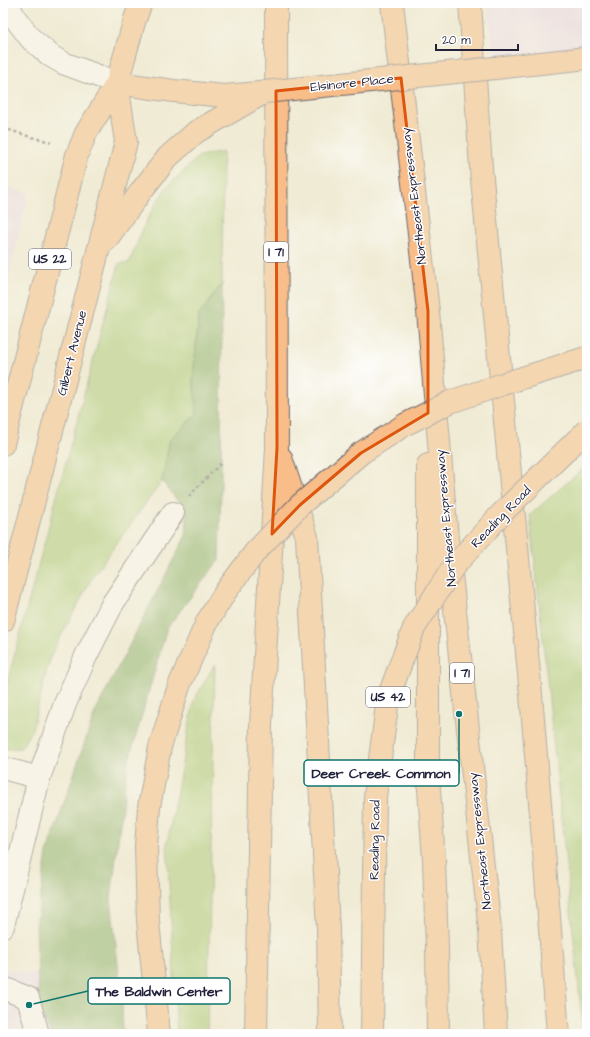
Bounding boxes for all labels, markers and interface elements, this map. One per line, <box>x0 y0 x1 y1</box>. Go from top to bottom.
scale bar <box>436 26 518 52</box>
text: 20 m <box>442 32 471 49</box>
street label: Elsinore Place <box>309 70 395 96</box>
street label: Northeast Expressway <box>397 127 432 265</box>
road number: I 71 <box>264 242 288 262</box>
road number: US 22 <box>29 249 71 269</box>
street label: Gilbert Avenue <box>53 309 91 397</box>
street label: Northeast Expressway <box>431 449 462 587</box>
street label: Reading Road <box>467 482 536 553</box>
road number: I 71 <box>450 663 474 683</box>
road number: US 42 <box>366 687 410 707</box>
callout: Deer Creek Common <box>304 760 459 786</box>
text: Deer Creek Common <box>311 764 451 784</box>
street label: Northeast Expressway <box>464 772 497 910</box>
street label: Reading Road <box>365 800 386 880</box>
callout: The Baldwin Center <box>88 978 230 1004</box>
text: The Baldwin Center <box>95 982 223 1002</box>

